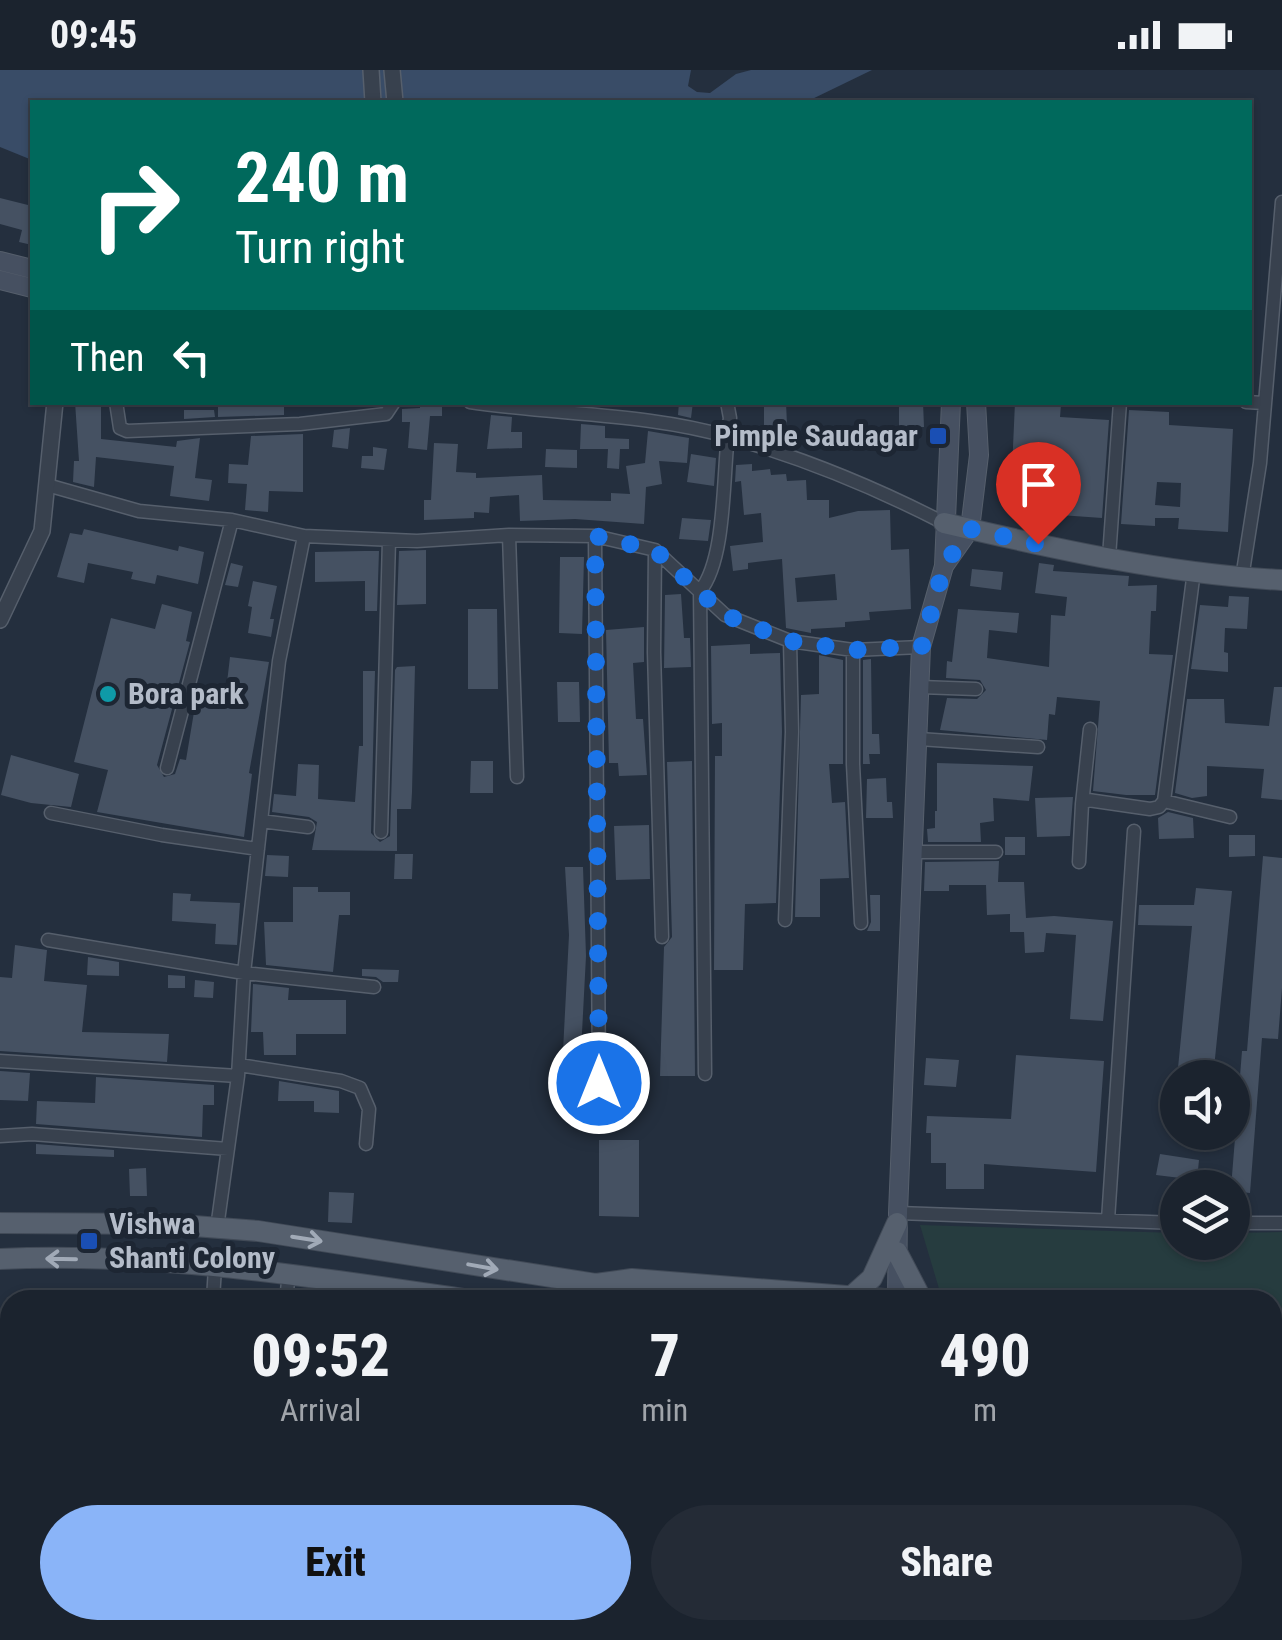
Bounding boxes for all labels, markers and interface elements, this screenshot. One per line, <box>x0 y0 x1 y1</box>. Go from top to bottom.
text: 09:45 <box>50 13 137 57</box>
text: 240 m <box>235 137 409 219</box>
icon: right <box>70 140 200 270</box>
text: Turn right <box>235 221 405 274</box>
icon: left <box>164 330 219 385</box>
text: Then <box>70 336 144 380</box>
place label: Pimple Saudagar <box>714 418 918 453</box>
marker: Pimple Saudagar <box>927 425 949 447</box>
pin <box>996 442 1081 545</box>
icon: arrive <box>1011 457 1066 512</box>
place label: Bora park <box>128 676 244 711</box>
marker: Bora park <box>97 683 119 705</box>
position arrow <box>547 1031 651 1135</box>
map controls <box>1160 1060 1250 1260</box>
button: sound <box>1160 1060 1250 1150</box>
button: layers <box>1160 1170 1250 1260</box>
place label: Vishwa Shanti Colony <box>109 1206 276 1275</box>
marker: Vishwa Shanti Colony <box>78 1230 100 1252</box>
one-way arrow <box>290 1230 322 1248</box>
one-way arrow <box>45 1249 77 1268</box>
one-way arrow <box>466 1258 498 1277</box>
text: 09:52 <box>251 1320 390 1391</box>
text: 7 <box>649 1320 680 1391</box>
text: 490 <box>939 1320 1031 1391</box>
text: Arrival <box>280 1391 361 1429</box>
text: min <box>641 1391 688 1429</box>
text: m <box>973 1391 997 1429</box>
button: Exit <box>40 1505 631 1620</box>
button: Share <box>651 1505 1242 1620</box>

